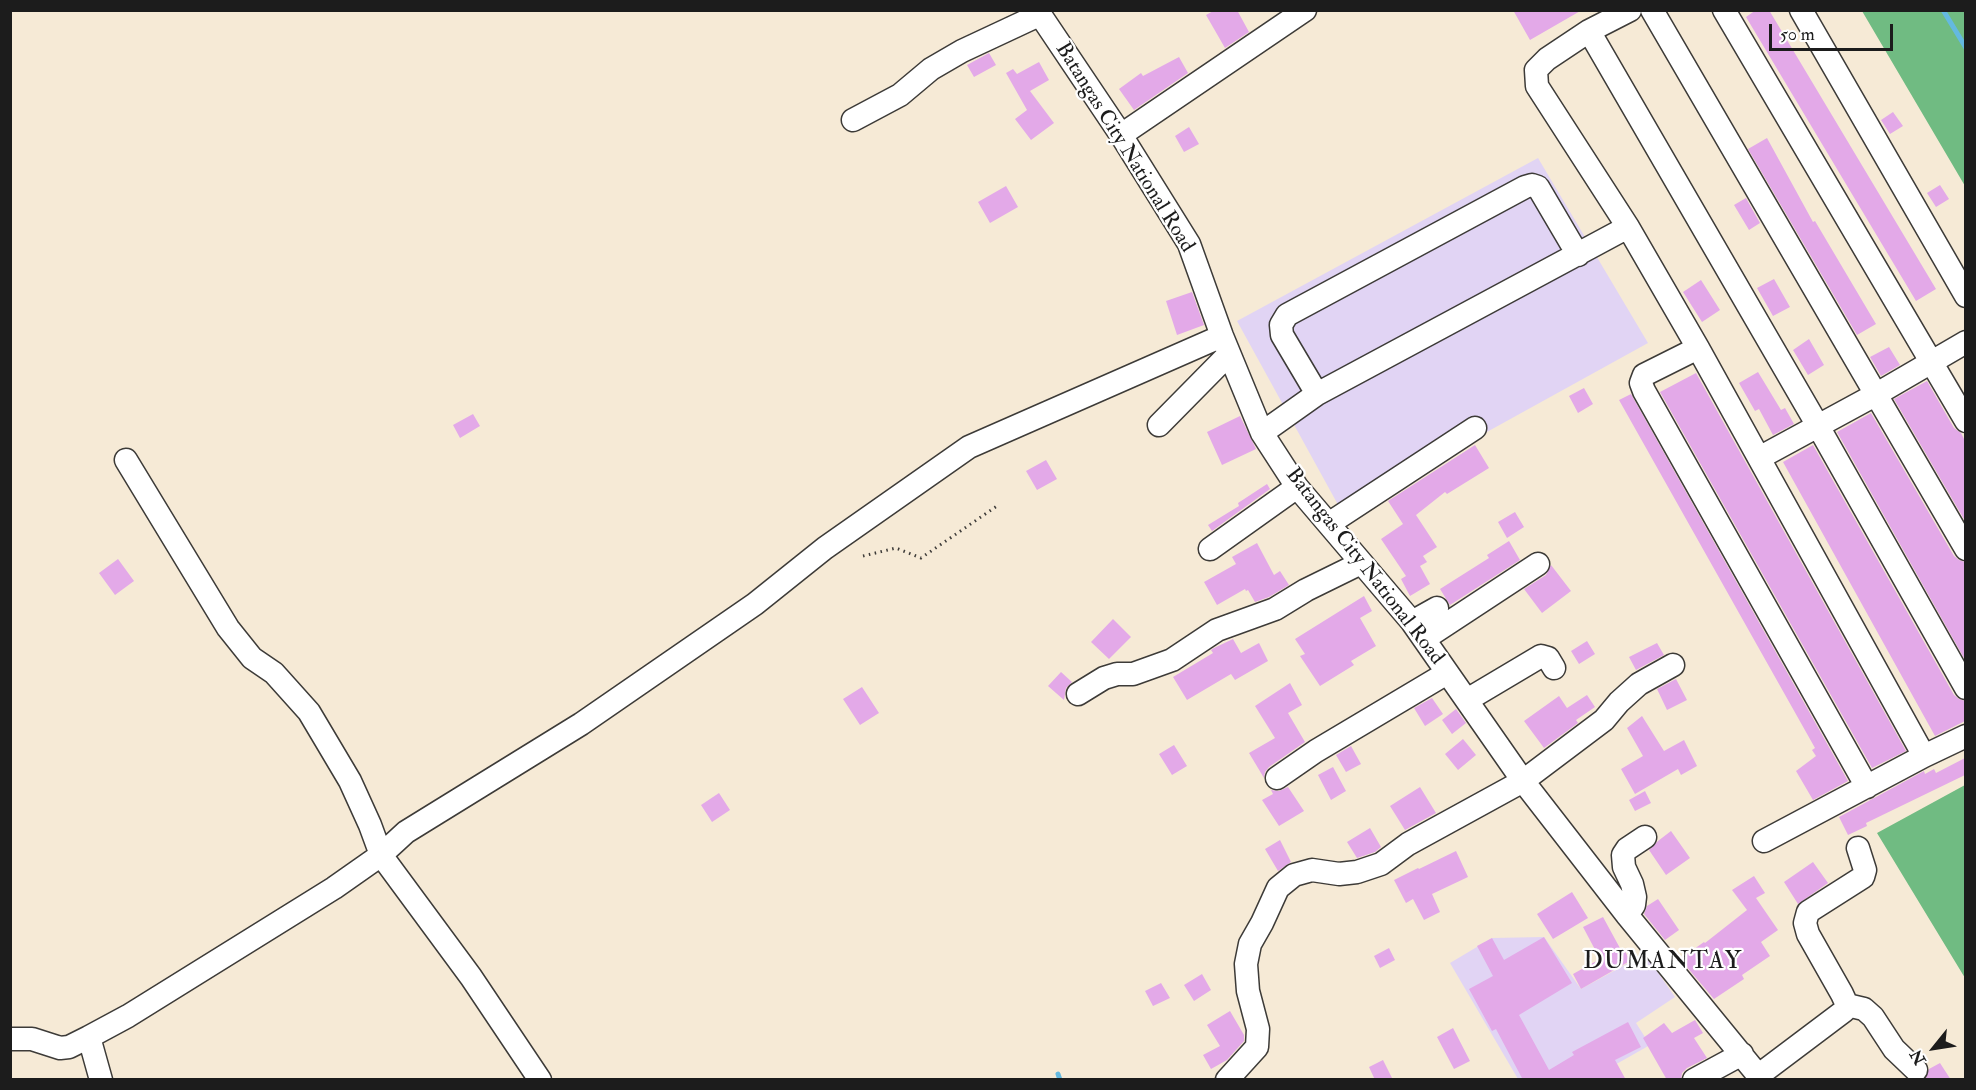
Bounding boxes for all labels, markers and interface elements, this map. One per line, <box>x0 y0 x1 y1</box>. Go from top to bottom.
scale bar <box>1772 12 1896 50</box>
text: 50 m <box>1780 23 1815 46</box>
street label: Batangas City National Road <box>1049 38 1199 258</box>
street label: Batangas City National Road <box>1279 464 1449 670</box>
district label: DUMANTAY <box>1583 949 1743 977</box>
north arrow <box>1904 1018 1964 1078</box>
text: N <box>1906 1046 1931 1068</box>

